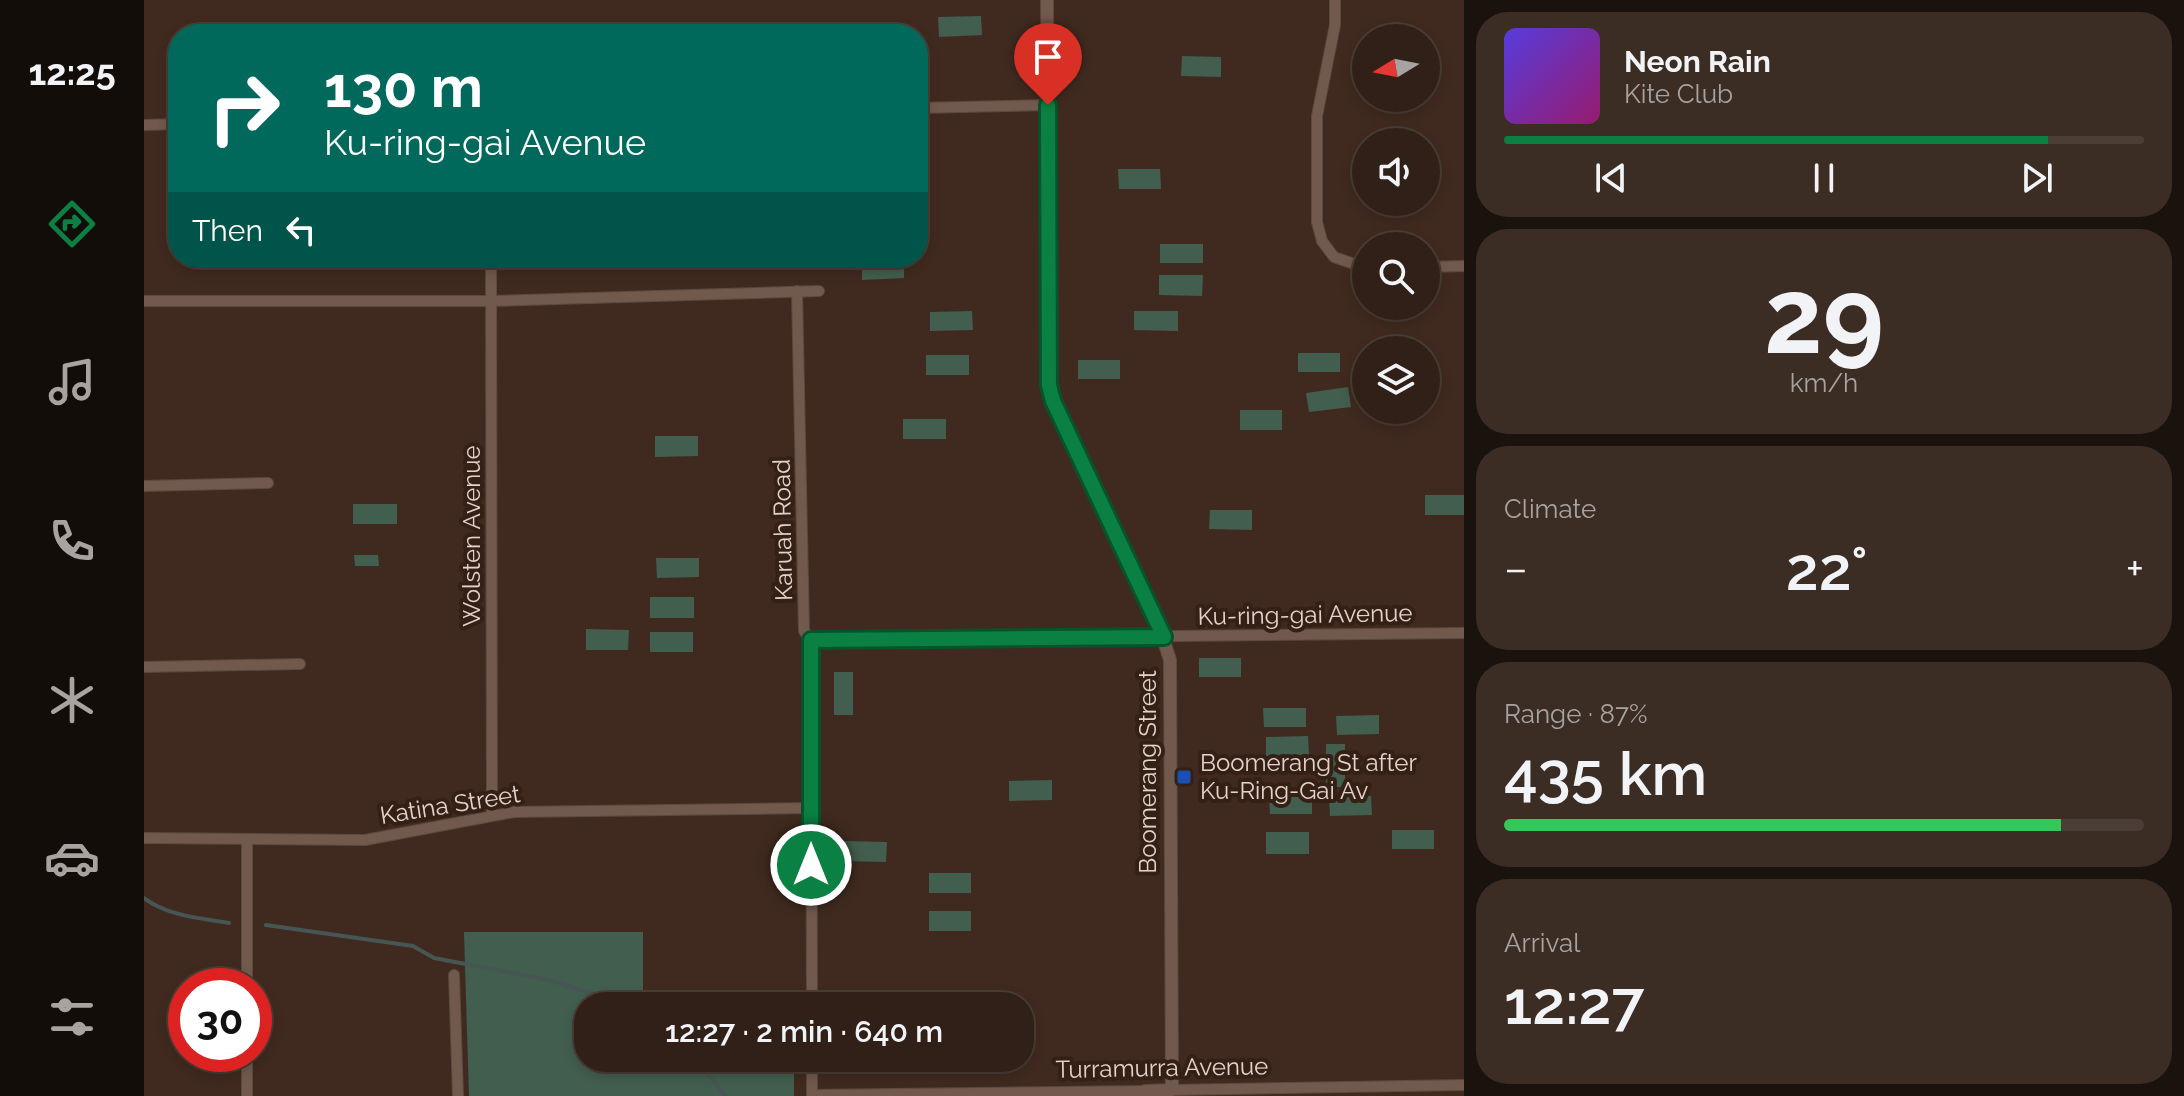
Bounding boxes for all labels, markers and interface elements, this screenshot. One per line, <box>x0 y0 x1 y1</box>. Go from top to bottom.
pin <box>1014 23 1082 105</box>
north arrow <box>1352 24 1440 112</box>
map controls <box>1352 24 1440 424</box>
icon: arrive <box>1026 35 1070 79</box>
text: Neon Rain <box>1624 44 1771 79</box>
text: 12:25 <box>28 51 116 93</box>
text: 130 m <box>324 54 483 120</box>
icon: right <box>192 56 296 160</box>
text: Kite Club <box>1624 79 1733 109</box>
text: Ku-ring-gai Avenue <box>324 121 646 163</box>
button: sound <box>1352 128 1440 216</box>
icon: previous <box>1589 156 1633 200</box>
icon: pause <box>1802 156 1846 200</box>
icon: next <box>2015 156 2059 200</box>
icon: directions <box>44 196 100 252</box>
icon: left <box>279 208 323 252</box>
text: Then <box>192 213 263 248</box>
button: search <box>1352 232 1440 320</box>
text: 29 <box>1764 255 1884 377</box>
button: layers <box>1352 336 1440 424</box>
icon: music <box>44 354 100 410</box>
text: km/h <box>1790 368 1858 398</box>
street label: Wolsten Avenue <box>457 445 486 627</box>
street label: Karuah Road <box>767 459 798 601</box>
text: Climate <box>1504 494 1596 524</box>
icon: phone <box>44 513 100 569</box>
text: 22° <box>1786 534 1868 604</box>
text: − <box>1504 543 1528 594</box>
text: + <box>2126 543 2144 594</box>
street label: Ku-ring-gai Avenue <box>1197 598 1413 631</box>
street label: Boomerang Street <box>1133 670 1162 874</box>
icon: climate <box>44 672 100 728</box>
text: Range · 87% <box>1504 699 1648 729</box>
text: 435 km <box>1504 739 1707 809</box>
place label: Boomerang St after Ku-Ring-Gai Av <box>1200 748 1417 805</box>
marker: Boomerang St after Ku-Ring-Gai Av <box>1175 768 1193 786</box>
street label: Katina Street <box>378 779 522 830</box>
position arrow <box>769 823 853 907</box>
icon: car <box>44 830 100 886</box>
text: Arrival <box>1504 928 1580 958</box>
speed limit sign: 30 <box>168 968 272 1072</box>
text: 12:27 <box>1504 968 1644 1038</box>
icon: filters <box>44 989 100 1045</box>
text: 12:27 · 2 min · 640 m <box>665 1014 943 1049</box>
street label: Turramurra Avenue <box>1055 1051 1269 1084</box>

